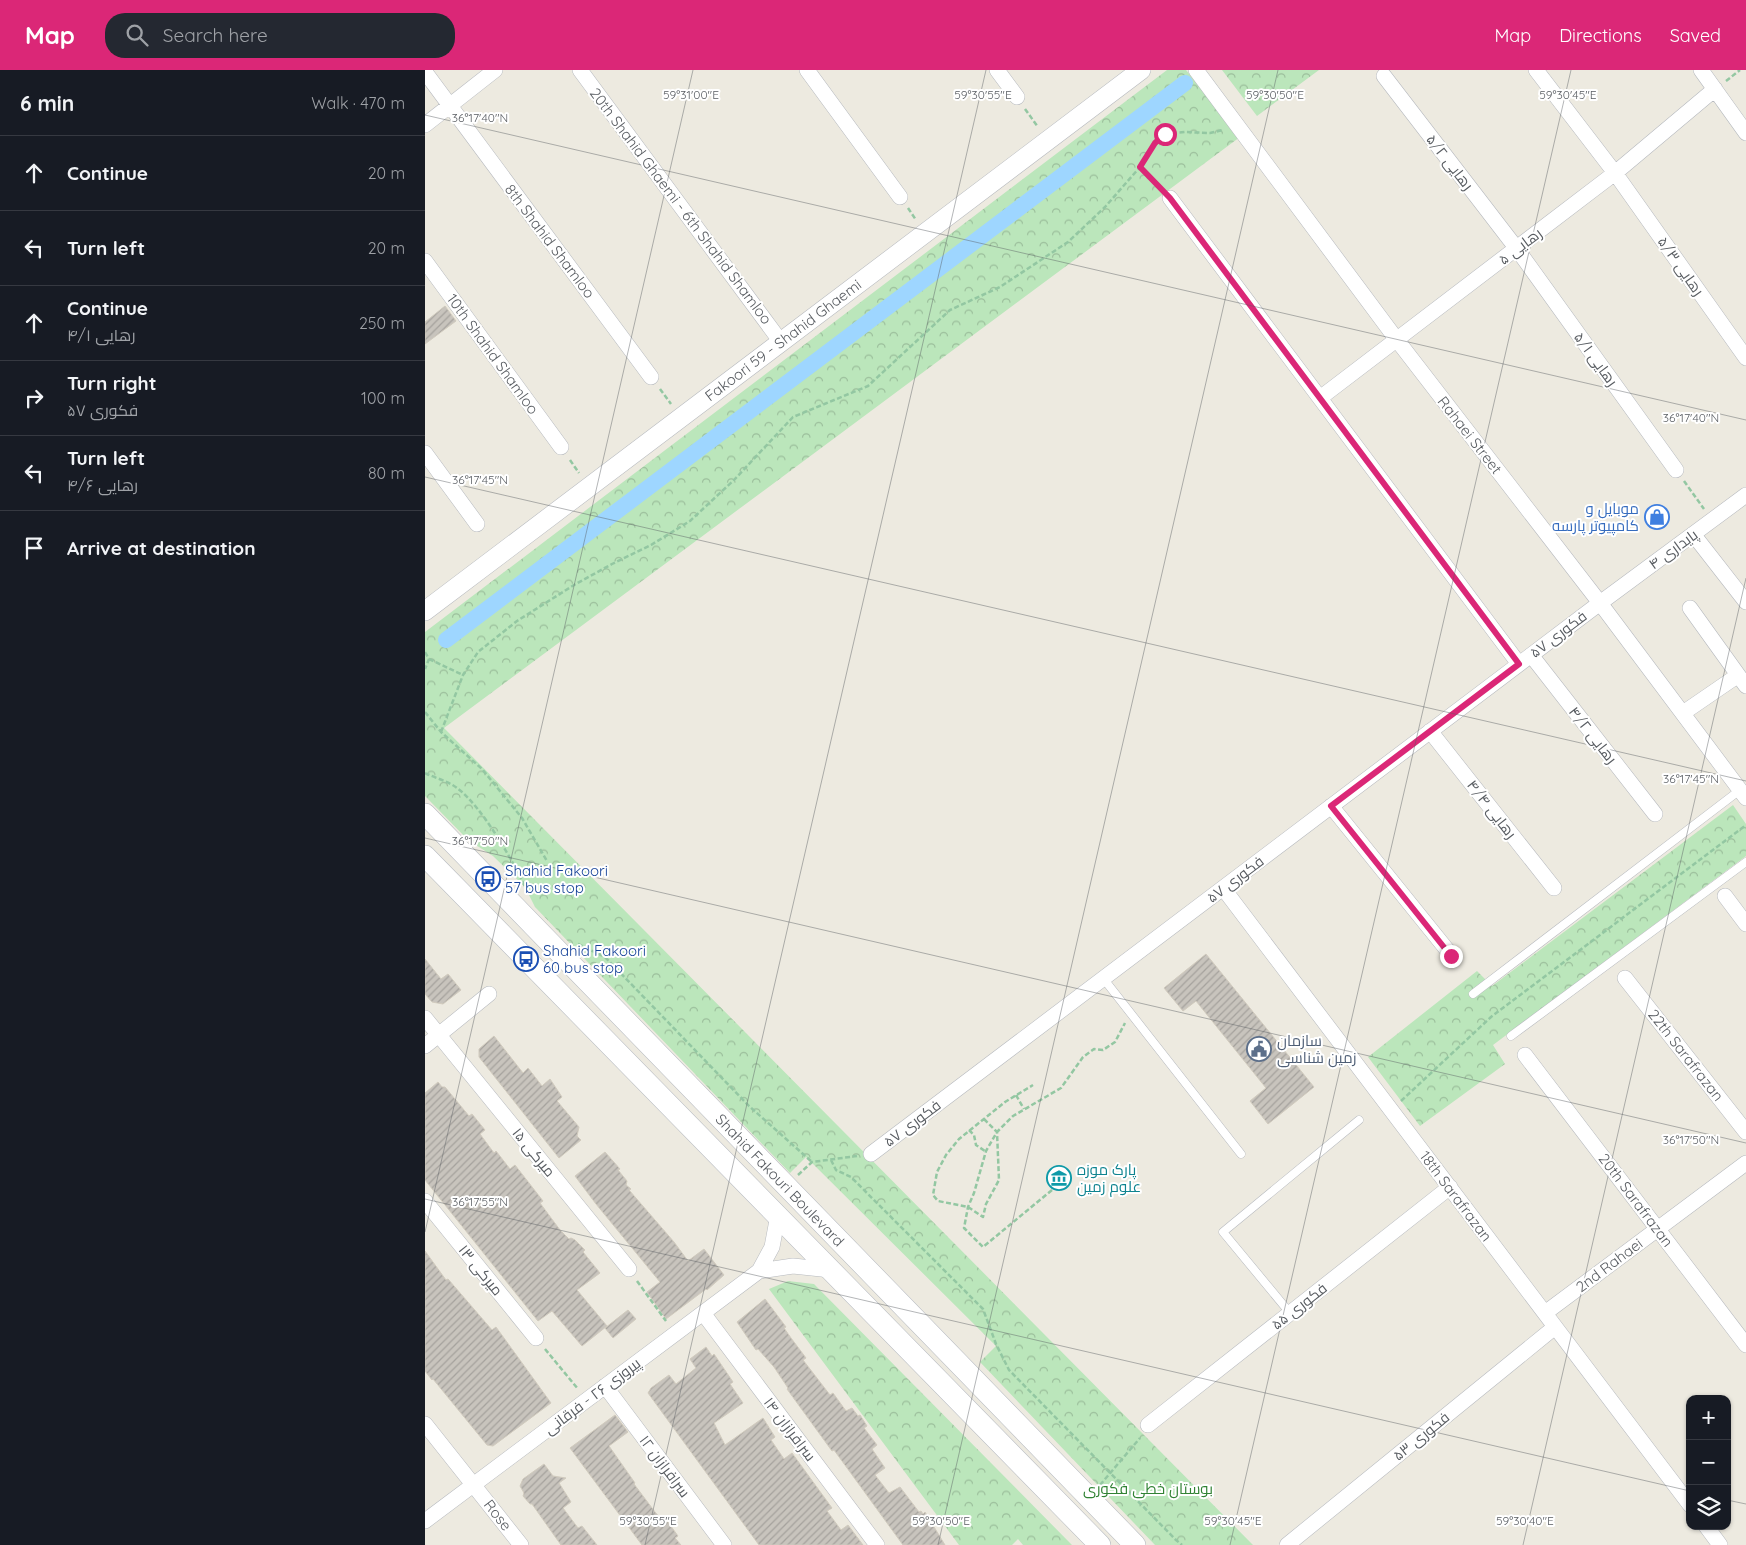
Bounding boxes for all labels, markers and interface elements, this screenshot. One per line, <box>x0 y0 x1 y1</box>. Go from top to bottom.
search box <box>105 13 455 58</box>
text: Map <box>25 20 75 50</box>
icon: search <box>123 21 151 49</box>
text: Search here <box>163 23 268 47</box>
text: Map <box>1494 24 1531 47</box>
text: Directions <box>1559 24 1642 47</box>
text: Saved <box>1670 24 1721 47</box>
street label: 20th Shahid Ghaemi - 6th Shahid Shamloo <box>586 84 776 328</box>
text: 59°31'00"E <box>663 87 719 102</box>
text: 59°30'55"E <box>954 87 1012 102</box>
text: 59°30'50"E <box>1246 87 1304 102</box>
text: 59°30'45"E <box>1539 87 1597 102</box>
text: 6 min <box>20 90 74 116</box>
text: Walk · 470 m <box>311 93 405 113</box>
text: 36°17'40"N <box>452 110 508 125</box>
route start <box>1154 123 1177 146</box>
street label: رهایی ۵/۲ <box>1422 130 1478 194</box>
icon: ahead <box>20 159 48 187</box>
text: Continue <box>67 161 148 185</box>
text: 20 m <box>368 163 405 183</box>
street label: 8th Shahid Shamloo <box>501 180 599 302</box>
street label: رهایی ۵ <box>1494 223 1546 269</box>
street label: رهایی ۵/۳ <box>1653 233 1708 300</box>
icon: left <box>20 234 48 262</box>
text: Turn left <box>67 236 145 260</box>
text: 20 m <box>368 238 405 258</box>
street label: Fakoori 59 - Shahid Ghaemi <box>701 275 865 405</box>
street label: 10th Shahid Shamloo <box>443 290 543 418</box>
text: Continue <box>67 296 148 320</box>
icon: ahead <box>20 309 48 337</box>
text: 250 m <box>359 313 405 333</box>
text: رهایی ۴/۱ <box>67 325 135 345</box>
street label: رهایی ۵/۱ <box>1569 328 1622 390</box>
text: Turn right <box>67 371 156 395</box>
icon: right <box>20 384 48 412</box>
text: 100 m <box>361 388 405 408</box>
street label: Rahaei Street <box>1434 392 1506 478</box>
text: فکوری ۵۷ <box>67 400 138 420</box>
text: 36°17'40"N <box>1663 410 1719 425</box>
text: Turn left <box>67 446 145 470</box>
icon: left <box>20 459 48 487</box>
text: 80 m <box>368 463 405 483</box>
text: 36°17'45"N <box>452 472 508 487</box>
text: رهایی ۴/۶ <box>67 475 138 495</box>
place label: موبایل و کامپیوتر پارسه <box>1552 499 1639 536</box>
shop icon: موبایل و کامپیوتر پارسه <box>1644 504 1670 530</box>
street label: پایداری ۴ <box>1645 525 1702 574</box>
icon: arrive <box>20 534 48 562</box>
text: Arrive at destination <box>67 536 256 560</box>
street label: فکوری ۵۷ <box>1526 606 1591 662</box>
street label: رهایی ۴/۲ <box>1564 703 1621 768</box>
text: 36°17'45"N <box>1663 771 1719 786</box>
street label: رهایی ۴/۴ <box>1462 776 1521 843</box>
text: 36°17'50"N <box>452 833 508 848</box>
street label: فکوری ۵۷ <box>1203 851 1268 907</box>
place label: Shahid Fakoori 57 bus stop <box>505 861 608 897</box>
bus stop icon: Shahid Fakoori 57 bus stop <box>475 866 501 892</box>
place label: Shahid Fakoori 60 bus stop <box>543 941 646 977</box>
route end <box>1440 945 1463 968</box>
bus stop icon: Shahid Fakoori 60 bus stop <box>513 946 539 972</box>
street label: 22th Sarafrazan <box>1644 1005 1728 1105</box>
place label: سازمان زمین شناسی <box>1277 1031 1356 1068</box>
public building icon: سازمان زمین شناسی <box>1246 1036 1272 1062</box>
street label: فکوری ۵۷ <box>880 1095 945 1151</box>
street label: Shahid Fakouri Boulevard <box>712 1110 848 1250</box>
street label: میرکی ۱۵ <box>508 1123 560 1181</box>
text: 36°17'50"N <box>1663 1132 1719 1147</box>
street label: 18th Sarafrazan <box>1416 1147 1496 1245</box>
street label: 20th Sarafrazan <box>1595 1149 1677 1251</box>
place label: پارک موزه علوم زمین <box>1077 1160 1141 1197</box>
museum icon: پارک موزه علوم زمین <box>1046 1165 1072 1191</box>
text: 36°17'55"N <box>452 1194 508 1209</box>
street label: 2nd Rahaei <box>1572 1234 1646 1296</box>
street label: میرکی ۱۳ <box>454 1241 507 1300</box>
street label: فکوری ۵۵ <box>1267 1278 1331 1334</box>
street label: پیروزی ۲۶ - فرقانی <box>540 1353 645 1439</box>
street label: سرافرازان ۱۴ <box>759 1393 820 1465</box>
map controls <box>1686 1395 1731 1530</box>
button: + <box>1686 1395 1731 1440</box>
street label: فکوری ۵۳ <box>1389 1407 1454 1465</box>
street label: سرافرازان ۱۲ <box>635 1431 695 1501</box>
button: − <box>1686 1440 1731 1485</box>
park label: بوستان خطی فکوری <box>1083 1479 1213 1499</box>
button: layers <box>1686 1485 1731 1530</box>
street label: Rose <box>480 1496 516 1534</box>
text: 59°30'55"E <box>619 1513 677 1528</box>
text: 59°30'50"E <box>912 1513 970 1528</box>
text: 59°30'45"E <box>1204 1513 1262 1528</box>
text: 59°30'40"E <box>1496 1513 1554 1528</box>

